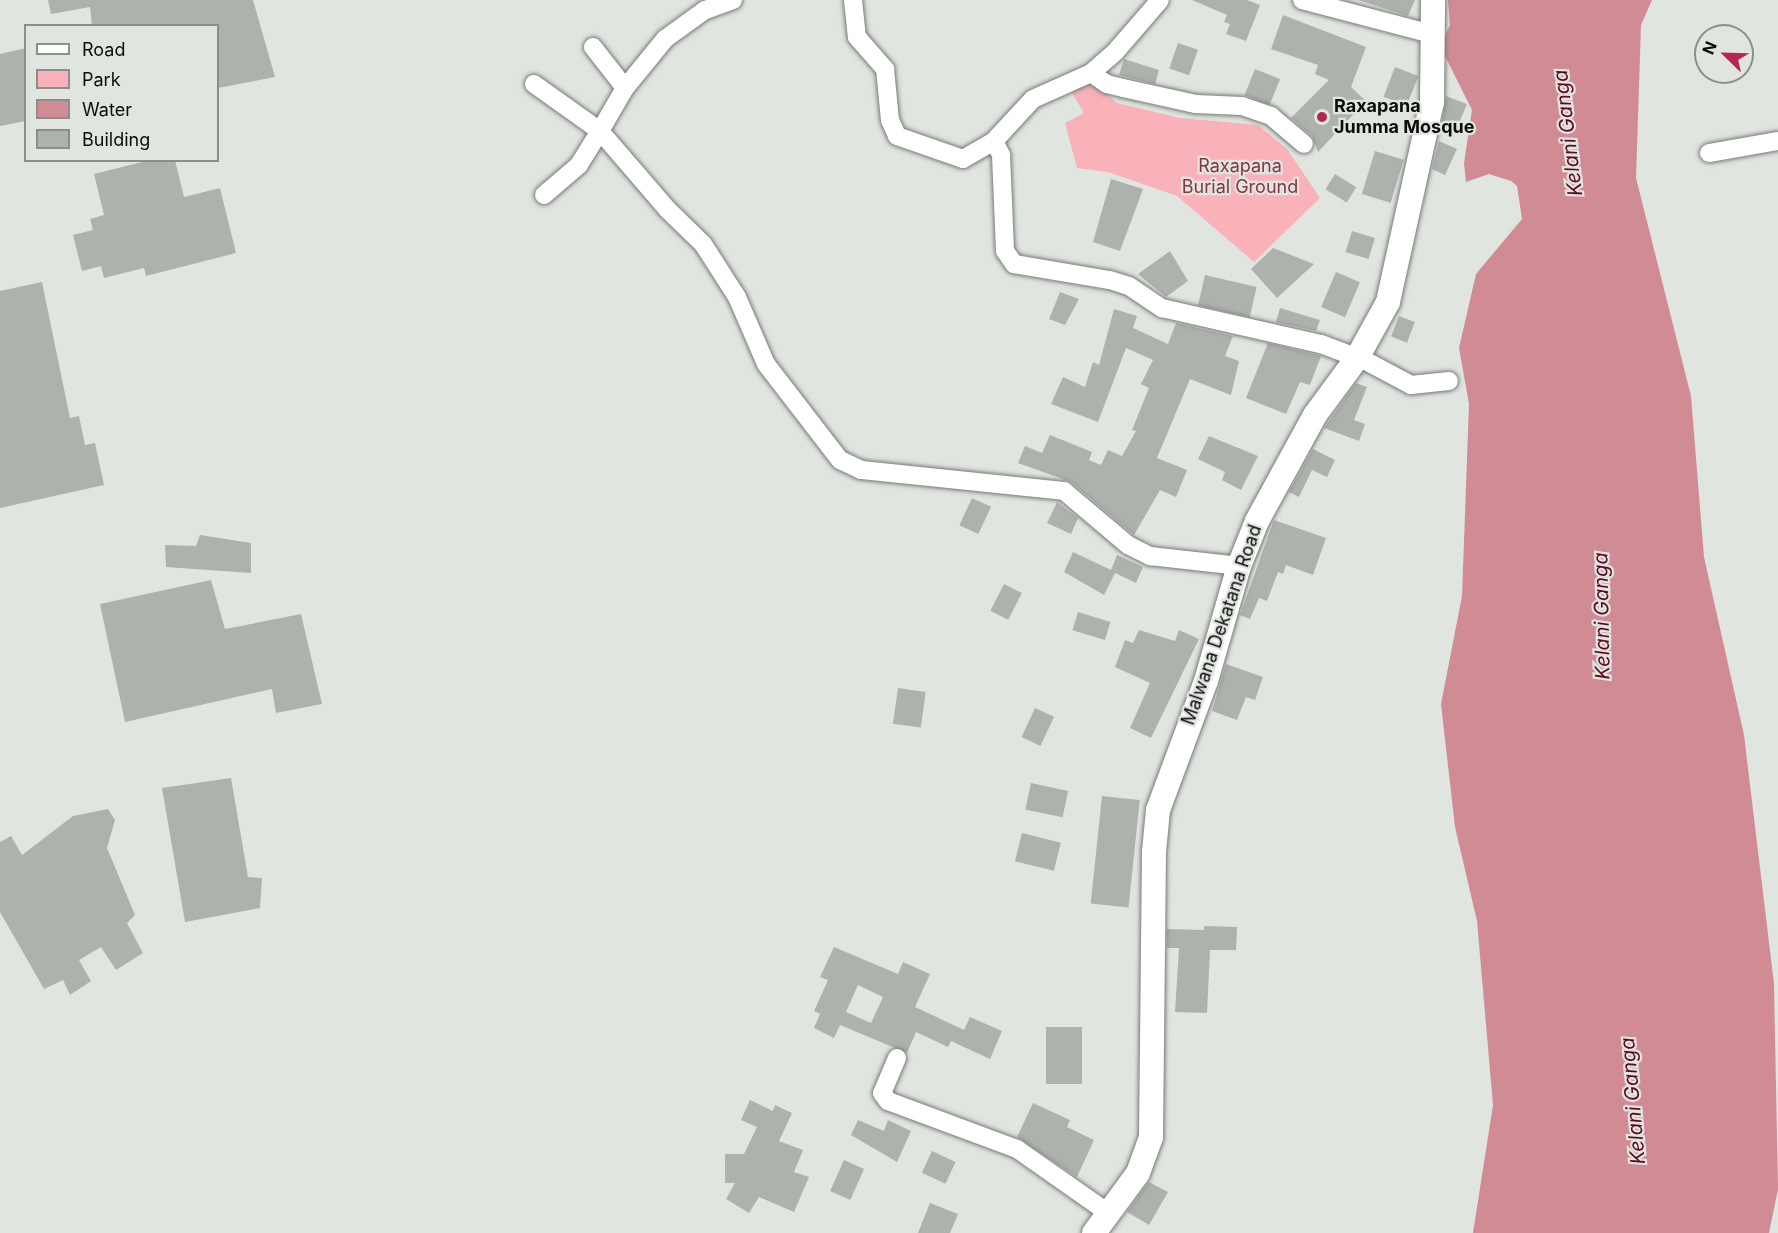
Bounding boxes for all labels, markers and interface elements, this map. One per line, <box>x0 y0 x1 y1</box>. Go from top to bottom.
legend <box>24 24 219 162</box>
north arrow <box>1694 24 1754 84</box>
text: N <box>1698 38 1721 57</box>
text: Road <box>82 39 125 60</box>
water label: Kelani Ganga <box>1548 68 1588 198</box>
text: Park <box>82 69 121 90</box>
place label: Raxapana Jumma Mosque <box>1334 96 1474 138</box>
text: Water <box>82 99 132 120</box>
marker: Raxapana Jumma Mosque <box>1315 110 1329 124</box>
text: Building <box>82 129 150 150</box>
park label: Raxapana Burial Ground <box>1182 156 1298 198</box>
street label: Malwana Dekatana Road <box>1178 522 1266 728</box>
water label: Kelani Ganga <box>1589 552 1615 680</box>
water label: Kelani Ganga <box>1616 1037 1650 1165</box>

